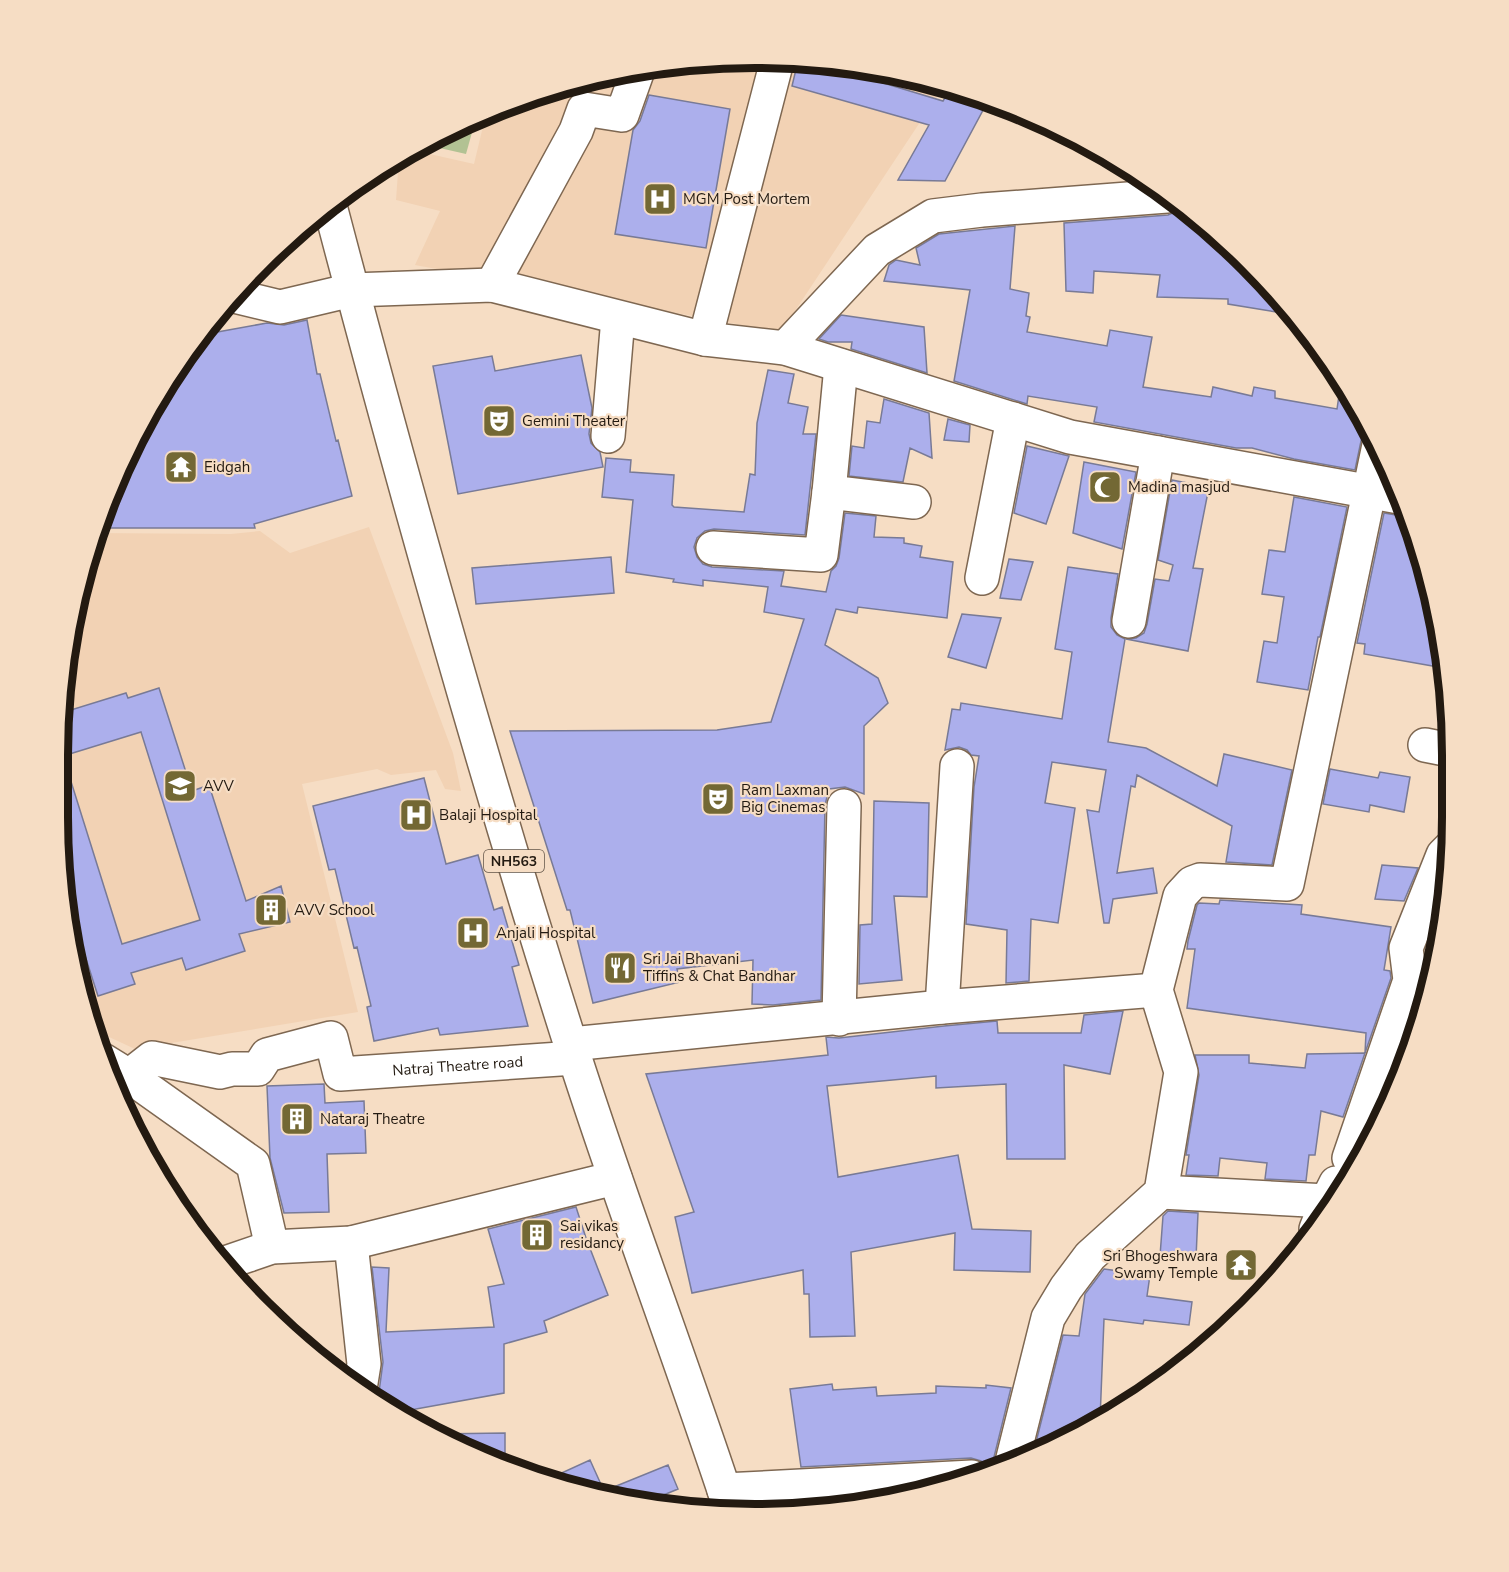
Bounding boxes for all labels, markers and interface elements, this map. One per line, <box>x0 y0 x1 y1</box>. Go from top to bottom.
hospital icon: MGM Post Mortem <box>642 181 678 217</box>
place label: MGM Post Mortem <box>683 189 810 209</box>
theatre icon: Gemini Theater <box>481 403 517 439</box>
place label: Gemini Theater <box>522 411 626 431</box>
temple icon: Eidgah <box>163 449 199 485</box>
place label: Eidgah <box>204 457 250 477</box>
mosque icon: Madina masjud <box>1087 469 1123 505</box>
place label: Madina masjud <box>1128 477 1230 497</box>
school or university icon: AVV <box>162 768 198 804</box>
place label: AVV <box>203 776 234 796</box>
place label: Ram Laxman Big Cinemas <box>741 780 829 817</box>
theatre icon: Ram Laxman Big Cinemas <box>700 781 736 817</box>
hospital icon: Balaji Hospital <box>398 797 434 833</box>
place label: Balaji Hospital <box>439 805 538 825</box>
road number: NH563 <box>484 850 544 872</box>
building icon: AVV School <box>253 892 289 928</box>
place label: AVV School <box>294 900 375 920</box>
hospital icon: Anjali Hospital <box>455 915 491 951</box>
place label: Anjali Hospital <box>496 923 596 943</box>
place label: Sri Jai Bhavani Tiffins & Chat Bandhar <box>643 949 796 986</box>
restaurant icon: Sri Jai Bhavani Tiffins & Chat Bandhar <box>602 950 638 986</box>
street label: Natraj Theatre road <box>392 1052 524 1080</box>
building icon: Nataraj Theatre <box>279 1101 315 1137</box>
place label: Nataraj Theatre <box>320 1109 425 1129</box>
place label: Sai vikas residancy <box>560 1216 624 1253</box>
building icon: Sai vikas residancy <box>519 1217 555 1253</box>
place label: Sri Bhogeshwara Swamy Temple <box>1103 1246 1218 1283</box>
temple icon: Sri Bhogeshwara Swamy Temple <box>1223 1247 1259 1283</box>

